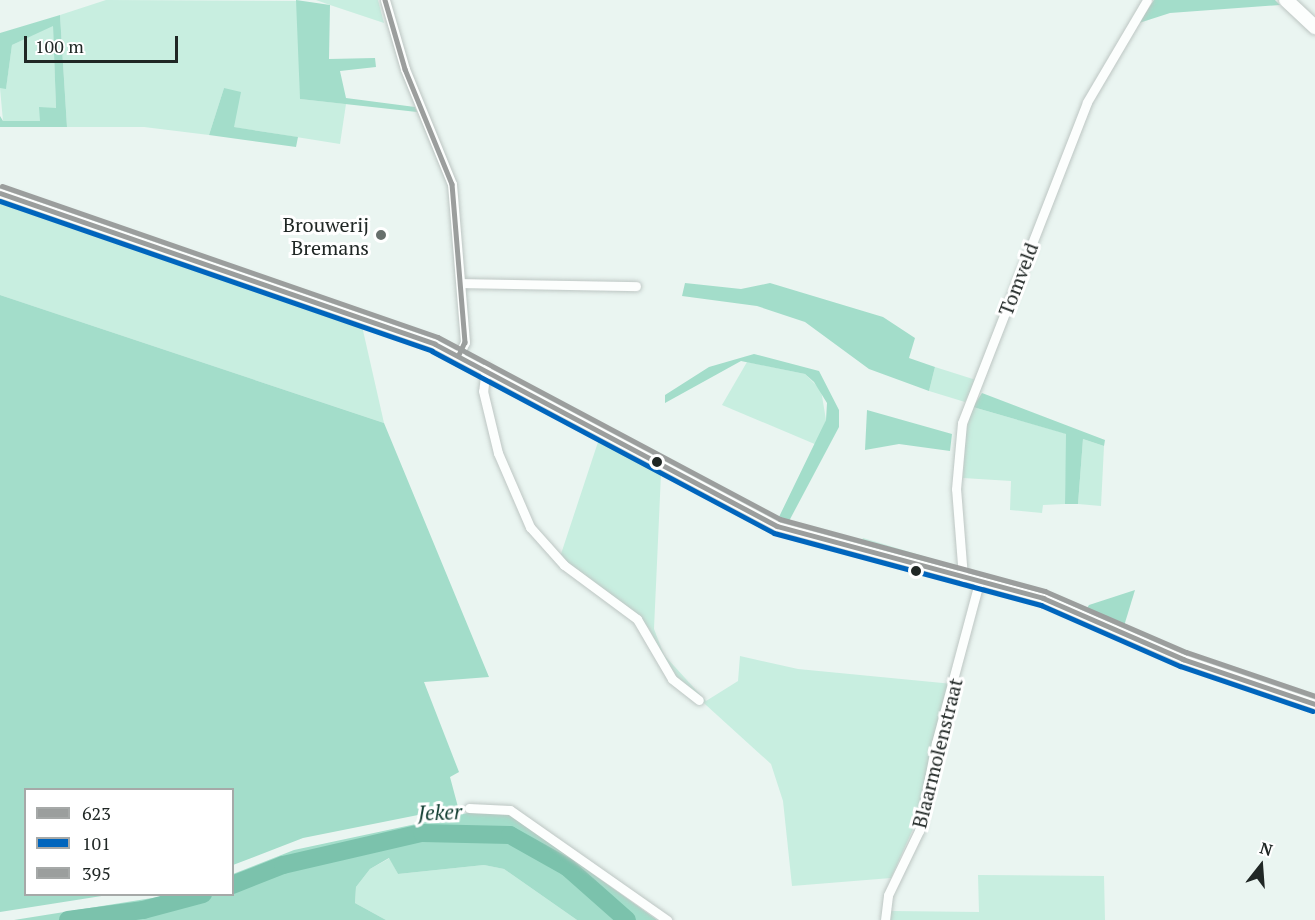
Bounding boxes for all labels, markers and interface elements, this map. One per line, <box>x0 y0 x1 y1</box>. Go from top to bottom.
scale bar <box>27 24 182 62</box>
text: 100 m <box>35 34 84 58</box>
place label: Brouwerij Bremans <box>283 212 369 259</box>
marker: Brouwerij Bremans <box>374 228 388 242</box>
street label: Tomveld <box>993 239 1043 319</box>
unlabelled marker <box>651 456 663 468</box>
unlabelled marker <box>910 565 922 577</box>
street label: Blaarmolenstraat <box>907 675 967 831</box>
legend <box>24 788 234 896</box>
water label: Jeker <box>418 799 462 825</box>
text: 623 <box>82 801 111 825</box>
text: 101 <box>82 831 111 855</box>
north arrow <box>1231 836 1291 896</box>
text: N <box>1257 836 1275 861</box>
text: 395 <box>82 861 111 885</box>

